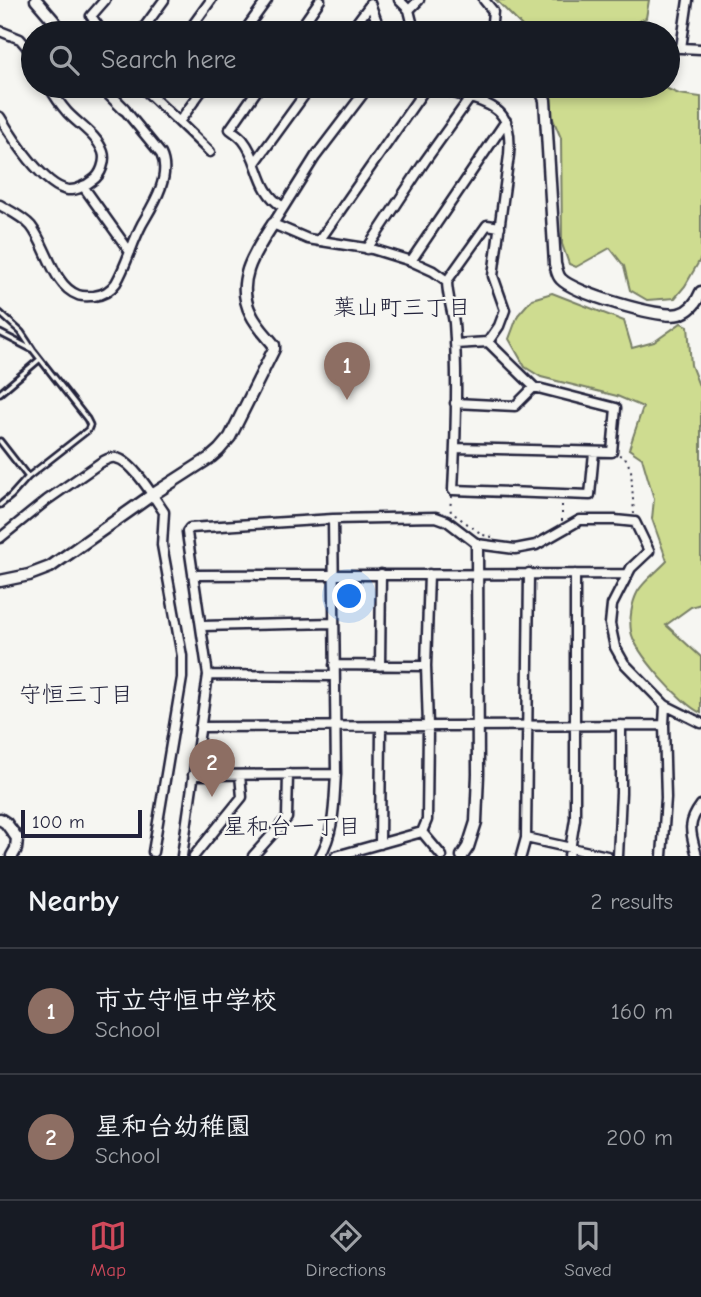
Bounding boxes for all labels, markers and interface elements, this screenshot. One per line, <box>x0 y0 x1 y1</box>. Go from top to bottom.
search box <box>21 21 680 98</box>
icon: search <box>45 41 83 79</box>
text: Search here <box>101 45 236 75</box>
district label: 葉山町三丁目 <box>333 294 471 321</box>
pin: 1 <box>324 342 370 400</box>
your location <box>332 579 366 613</box>
district label: 守恒三丁目 <box>19 681 134 708</box>
pin: 2 <box>189 739 235 797</box>
scale bar <box>21 807 142 839</box>
text: 100 m <box>32 811 85 833</box>
district label: 星和台一丁目 <box>223 813 361 840</box>
text: Nearby <box>28 884 119 919</box>
text: 2 results <box>591 888 673 915</box>
text: 市立守恒中学校 <box>95 986 277 1016</box>
text: 1 <box>46 998 56 1025</box>
text: 160 m <box>611 998 673 1025</box>
text: School <box>95 1016 160 1043</box>
text: 星和台幼稚園 <box>95 1112 251 1142</box>
text: 2 <box>45 1124 57 1151</box>
text: 200 m <box>606 1124 673 1151</box>
text: School <box>95 1142 160 1169</box>
tab: Map <box>89 1217 127 1281</box>
tab: Directions <box>306 1217 386 1281</box>
tab: Saved <box>564 1217 612 1281</box>

